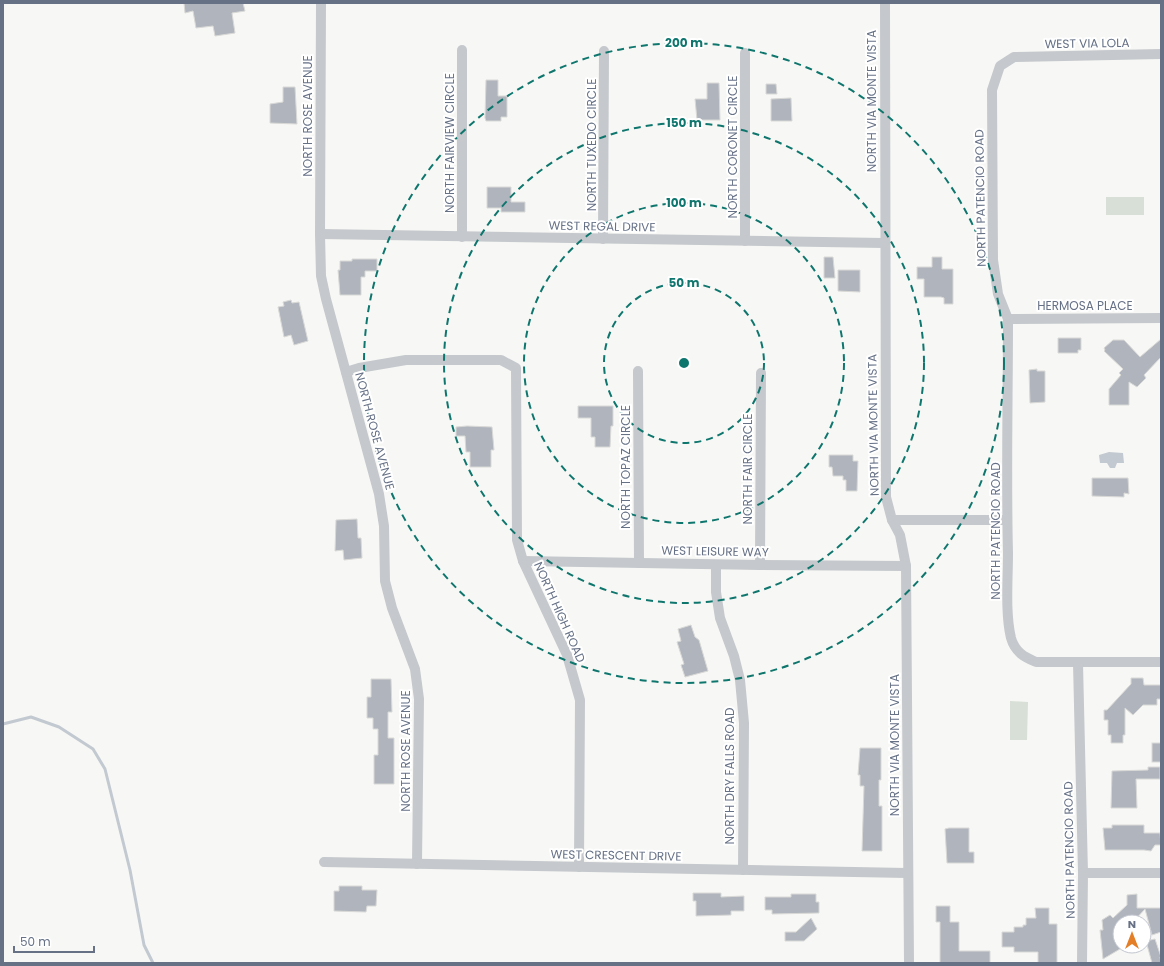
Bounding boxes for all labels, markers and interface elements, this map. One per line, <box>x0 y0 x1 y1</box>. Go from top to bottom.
street label: NORTH VIA MONTE VISTA <box>863 30 880 172</box>
text: 200 m <box>665 34 703 51</box>
street label: WEST VIA LOLA <box>1044 34 1130 52</box>
street label: NORTH ROSE AVENUE <box>299 55 316 177</box>
street label: NORTH FAIRVIEW CIRCLE <box>441 73 458 213</box>
street label: NORTH CORONET CIRCLE <box>724 76 741 219</box>
street label: NORTH TUXEDO CIRCLE <box>583 79 600 211</box>
text: 150 m <box>666 114 702 131</box>
street label: NORTH PATENCIO ROAD <box>970 129 990 267</box>
text: 100 m <box>666 194 702 211</box>
street label: WEST REGAL DRIVE <box>548 217 656 235</box>
text: 50 m <box>669 274 700 291</box>
street label: HERMOSA PLACE <box>1037 297 1133 314</box>
street label: NORTH VIA MONTE VISTA <box>863 354 883 496</box>
centre of rings <box>677 356 691 370</box>
street label: NORTH ROSE AVENUE <box>351 370 399 492</box>
street label: NORTH TOPAZ CIRCLE <box>617 405 634 529</box>
street label: NORTH FAIR CIRCLE <box>739 414 756 524</box>
street label: NORTH PATENCIO ROAD <box>987 462 1004 600</box>
street label: WEST LEISURE WAY <box>661 542 769 560</box>
street label: NORTH HIGH ROAD <box>530 559 590 665</box>
street label: NORTH VIA MONTE VISTA <box>886 674 903 816</box>
street label: NORTH ROSE AVENUE <box>397 690 414 812</box>
street label: NORTH DRY FALLS ROAD <box>721 707 738 845</box>
street label: NORTH PATENCIO ROAD <box>1059 781 1079 919</box>
street label: WEST CRESCENT DRIVE <box>550 845 682 865</box>
north arrow <box>1112 914 1152 954</box>
text: N <box>1128 916 1136 932</box>
scale bar <box>14 928 94 954</box>
text: 50 m <box>20 933 51 950</box>

